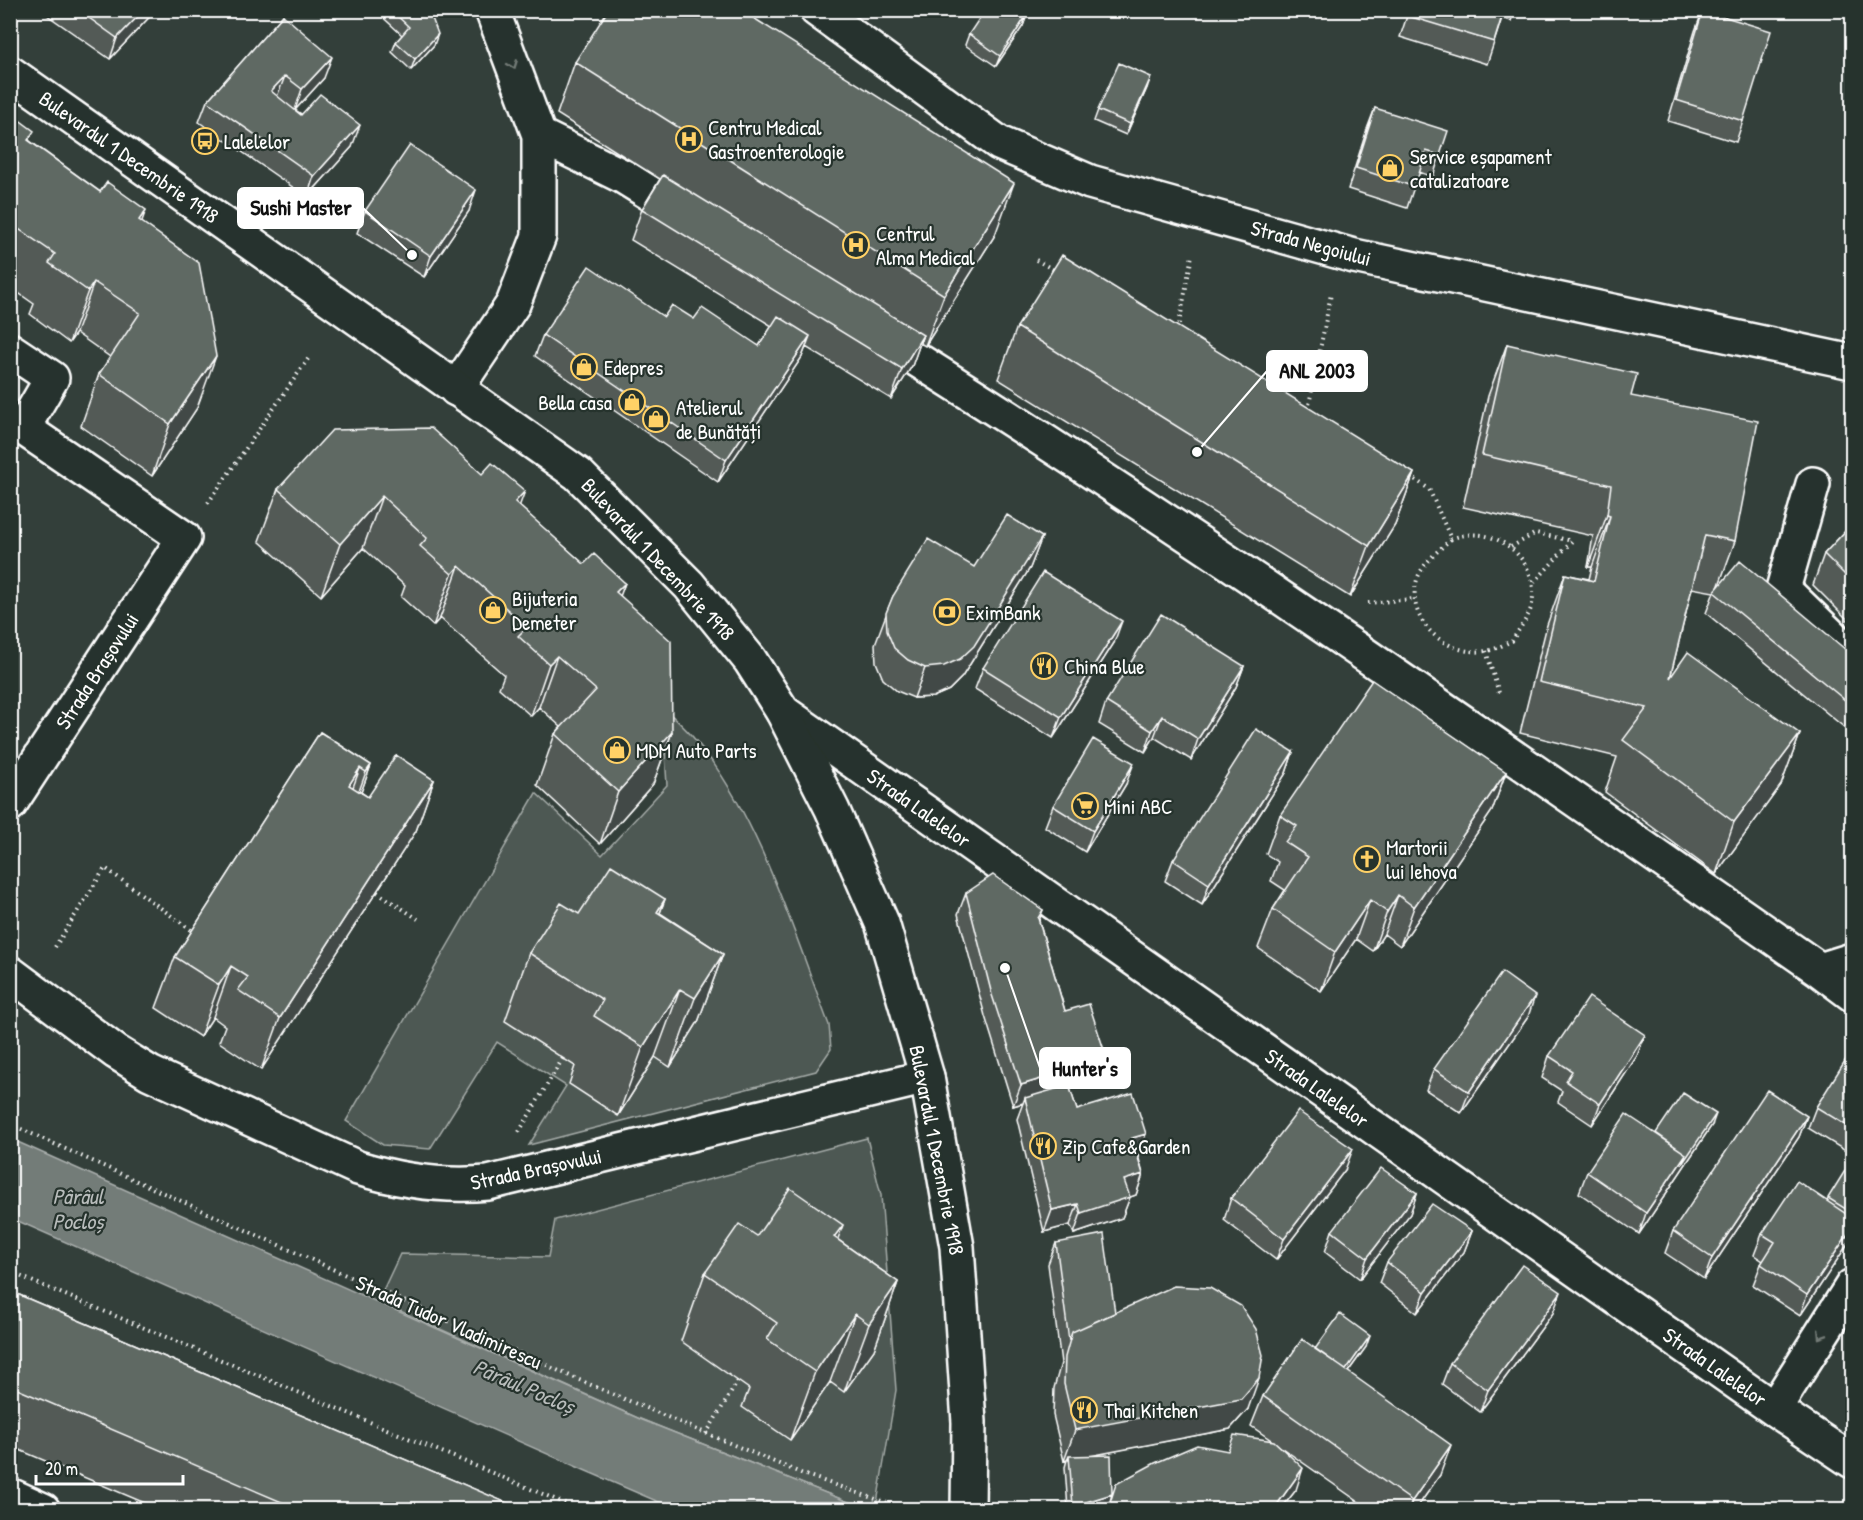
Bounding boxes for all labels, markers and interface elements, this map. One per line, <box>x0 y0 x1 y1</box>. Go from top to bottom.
one-way arrow <box>505 59 518 70</box>
street label: Bulevardul 1 Decembrie 1918 <box>33 84 225 230</box>
place label: Centru Medical Gastroenterologie <box>708 113 845 166</box>
hospital icon: Centru Medical Gastroenterologie <box>674 124 704 154</box>
bus stop icon: Lalelelor <box>190 126 220 156</box>
place label: Lalelelor <box>224 127 290 156</box>
place label: Service eșapament catalizatoare <box>1410 142 1553 195</box>
shop icon: Service eșapament catalizatoare <box>1375 153 1405 183</box>
callout: Sushi Master <box>238 188 363 228</box>
text: Sushi Master <box>250 192 352 222</box>
street label: Strada Negoiului <box>1248 213 1374 273</box>
place label: Centrul Alma Medical <box>876 219 975 272</box>
hospital icon: Centrul Alma Medical <box>841 230 871 260</box>
callout: ANL 2003 <box>1267 351 1367 391</box>
shop icon: Edepres <box>569 352 599 382</box>
place label: Edepres <box>604 353 663 382</box>
text: ANL 2003 <box>1279 355 1355 385</box>
shop icon: Bella casa <box>617 387 647 417</box>
place label: Bella casa <box>538 388 612 417</box>
place label: Atelierul de Bunătăți <box>676 393 762 446</box>
shop icon: Atelierul de Bunătăți <box>641 404 671 434</box>
street label: Bulevardul 1 Decembrie 1918 <box>575 471 741 647</box>
place label: Bijuteria Demeter <box>512 584 577 637</box>
shop icon: Bijuteria Demeter <box>478 595 508 625</box>
bank icon: EximBank <box>932 597 962 627</box>
place label: EximBank <box>966 598 1041 627</box>
street label: Strada Brașovului <box>49 607 145 735</box>
restaurant icon: China Blue <box>1029 651 1059 681</box>
place label: China Blue <box>1064 652 1145 681</box>
shop icon: MDM Auto Parts <box>602 735 632 765</box>
place label: MDM Auto Parts <box>636 736 757 765</box>
street label: Strada Lalelelor <box>861 762 977 854</box>
supermarket icon: Mini ABC <box>1070 791 1100 821</box>
place label: Mini ABC <box>1104 792 1173 821</box>
place label: Martorii lui Iehova <box>1386 833 1457 886</box>
church icon: Martorii lui Iehova <box>1352 844 1382 874</box>
street label: Strada Lalelelor <box>1259 1042 1375 1134</box>
street label: Bulevardul 1 Decembrie 1918 <box>902 1043 972 1257</box>
callout: Hunter's <box>1040 1048 1130 1088</box>
text: Hunter's <box>1052 1053 1118 1083</box>
restaurant icon: Zip Cafe&Garden <box>1028 1131 1058 1161</box>
place label: Zip Cafe&Garden <box>1062 1132 1190 1161</box>
street label: Strada Brașovului <box>468 1141 604 1197</box>
water label: Pârâul Pocloș <box>52 1181 106 1236</box>
street label: Strada Tudor Vladimirescu <box>351 1268 547 1376</box>
street label: Strada Lalelelor <box>1657 1321 1773 1413</box>
one-way arrow <box>1817 1328 1828 1339</box>
water label: Pârâul Pocloș <box>469 1351 582 1422</box>
restaurant icon: Thai Kitchen <box>1069 1395 1099 1425</box>
place label: Thai Kitchen <box>1104 1396 1198 1425</box>
scale bar <box>36 1448 183 1486</box>
text: 20 m <box>45 1456 78 1481</box>

